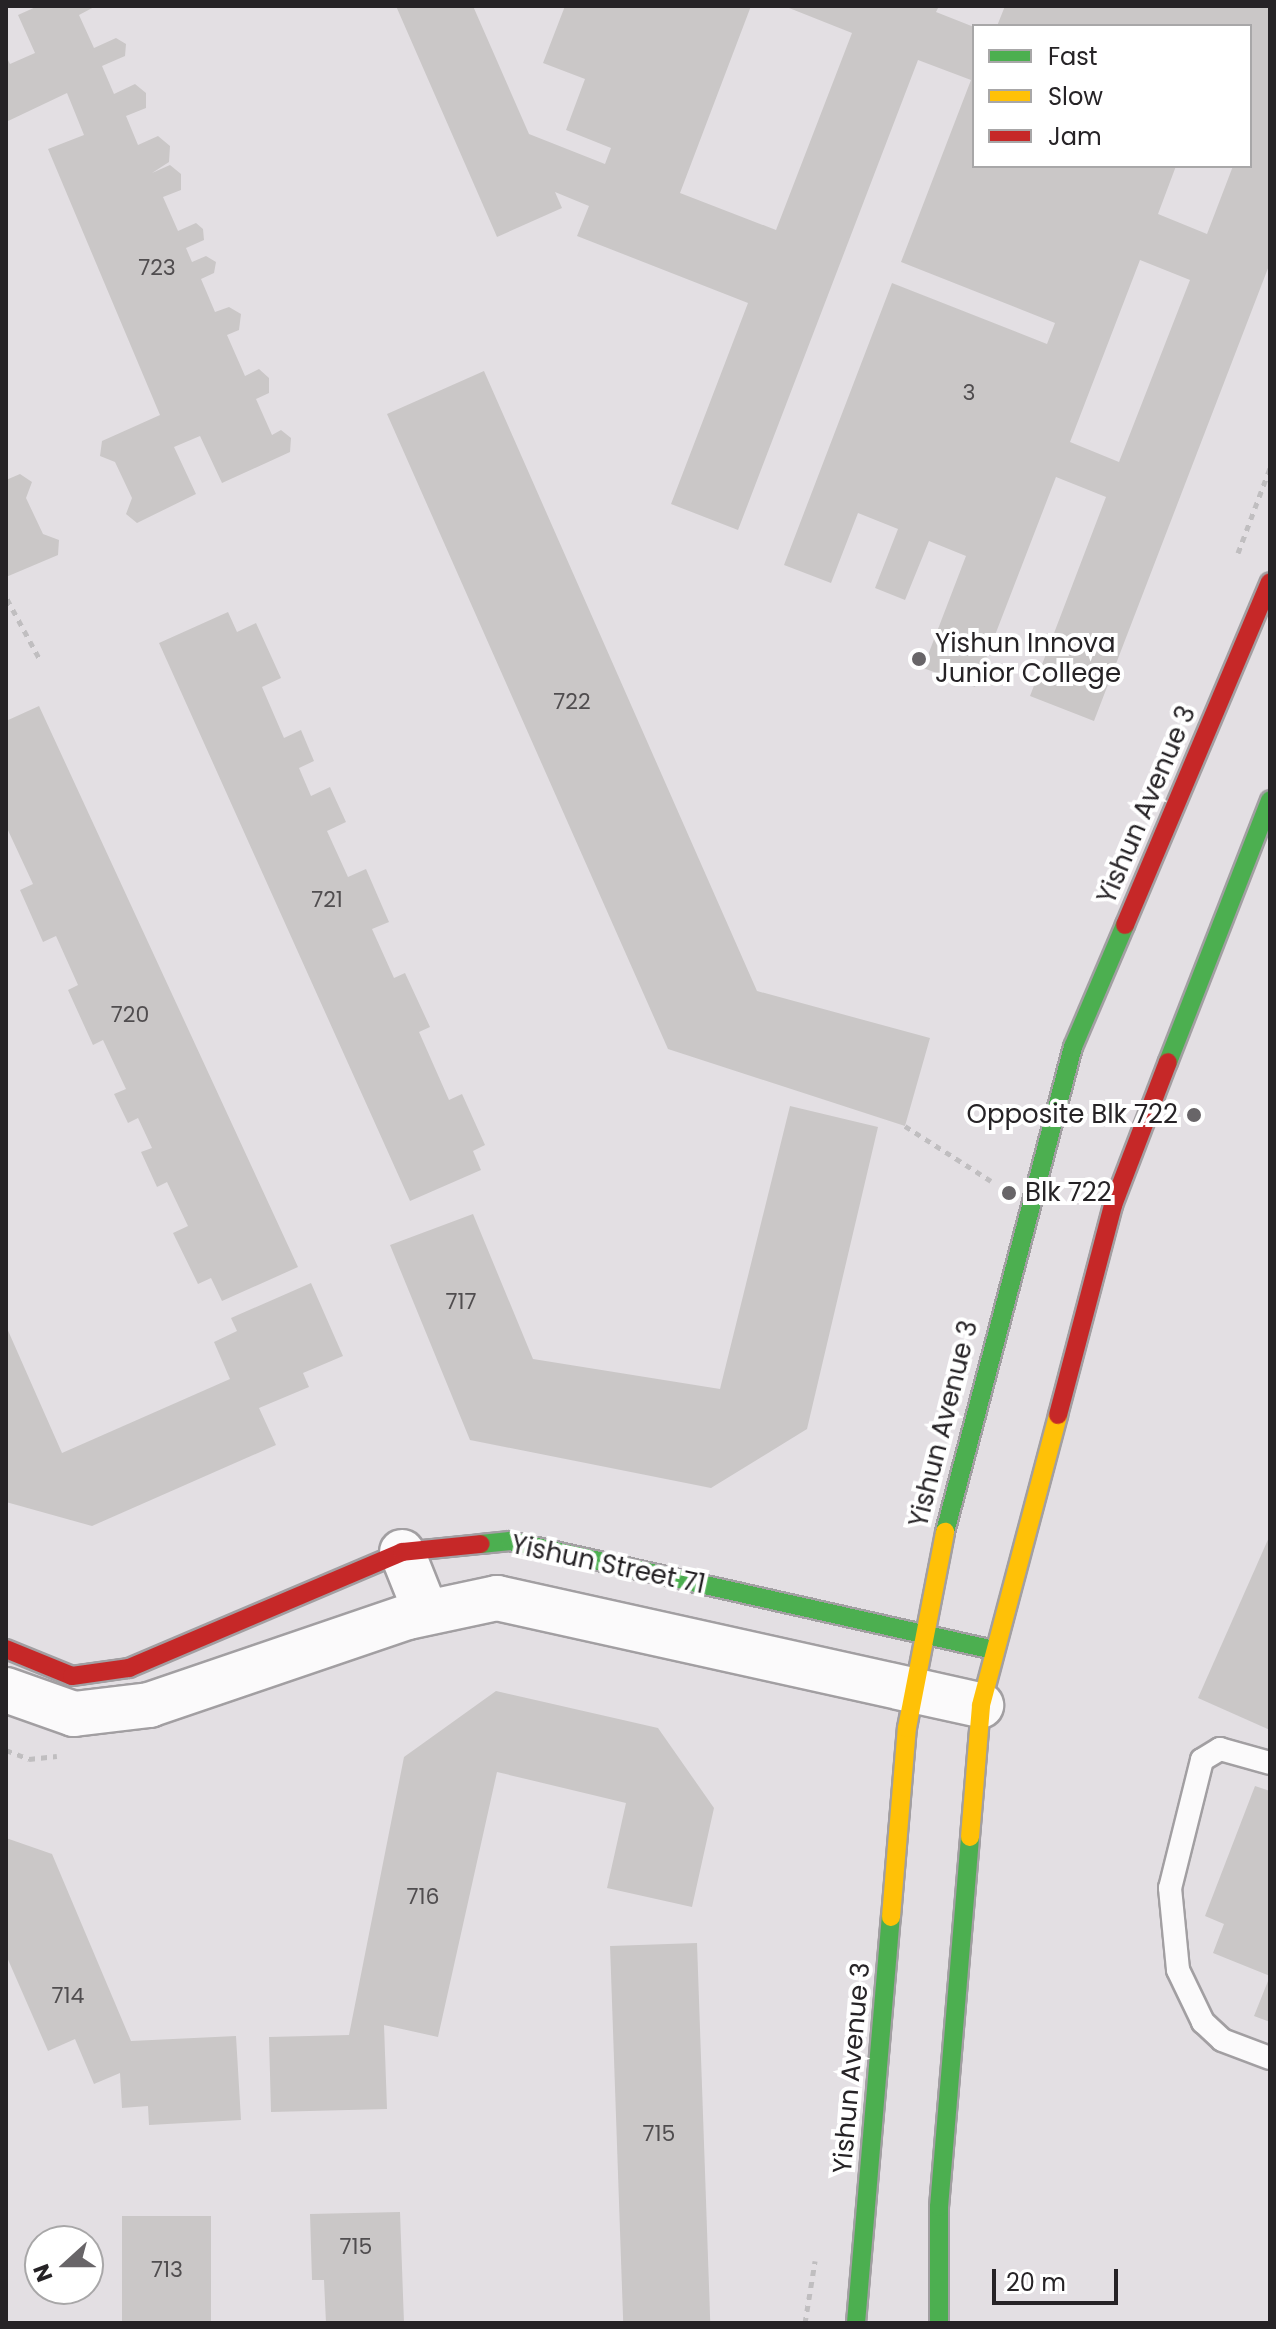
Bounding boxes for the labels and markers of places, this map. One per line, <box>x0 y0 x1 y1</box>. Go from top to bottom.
place label: Yishun Innova Junior College <box>935 628 1121 690</box>
marker: Yishun Innova Junior College <box>910 650 928 668</box>
place label: Opposite Blk 722 <box>967 1099 1178 1131</box>
marker: Opposite Blk 722 <box>1185 1106 1203 1124</box>
place label: Blk 722 <box>1025 1177 1112 1209</box>
marker: Blk 722 <box>1000 1184 1018 1202</box>

